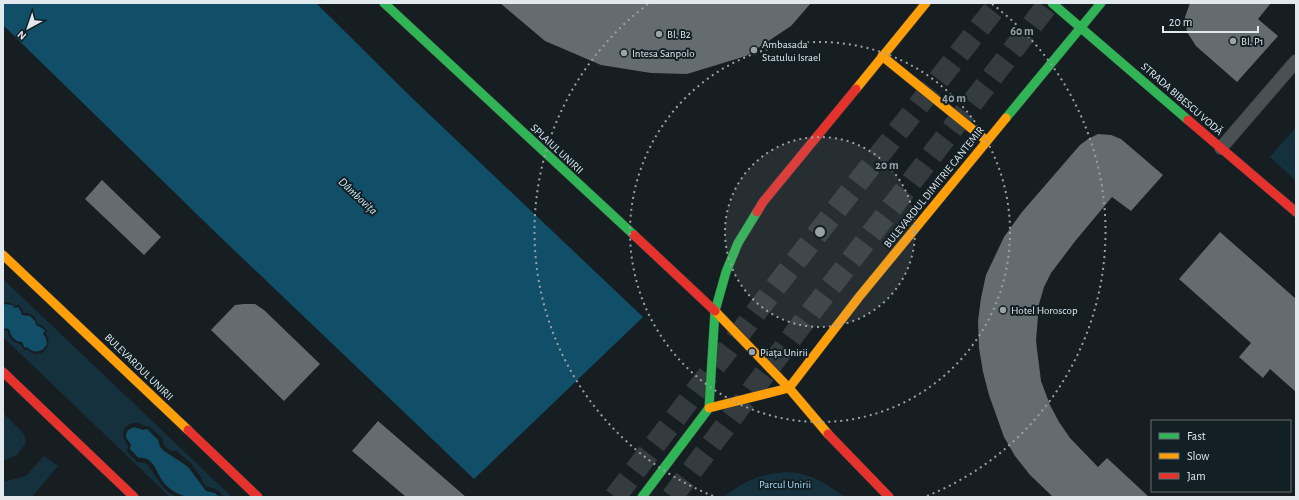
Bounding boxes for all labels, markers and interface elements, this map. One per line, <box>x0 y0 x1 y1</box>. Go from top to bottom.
north arrow <box>8 8 48 48</box>
scale bar <box>1163 8 1258 34</box>
text: 20 m <box>1169 16 1192 28</box>
text: 60 m <box>1010 25 1034 37</box>
text: N <box>15 29 28 42</box>
marker: Bl. B2 <box>654 29 664 39</box>
place label: Bl. B2 <box>667 29 691 40</box>
marker: Bl. P1 <box>1228 36 1238 46</box>
place label: Bl. P1 <box>1241 36 1263 47</box>
place label: Ambasada Statului Israel <box>762 39 821 63</box>
marker: Ambasada Statului Israel <box>749 45 759 55</box>
marker: Intesa Sanpolo <box>619 48 629 58</box>
place label: Intesa Sanpolo <box>632 48 695 59</box>
street label: STRADA BIBESCU VODĂ <box>1139 61 1225 138</box>
text: 40 m <box>942 92 966 104</box>
street label: SPLAIUL UNIRII <box>529 122 585 176</box>
street label: BULEVARDUL DIMITRIE CANTEMIR <box>882 124 986 250</box>
text: 20 m <box>875 159 899 171</box>
water label: Dâmbovița <box>335 175 380 218</box>
centre of rings <box>813 225 827 239</box>
marker: Hotel Horoscop <box>998 305 1008 315</box>
place label: Hotel Horoscop <box>1011 305 1078 316</box>
street label: BULEVARDUL UNIRII <box>103 331 175 403</box>
marker: Piața Unirii <box>747 347 757 357</box>
place label: Piața Unirii <box>760 347 808 359</box>
legend <box>1151 420 1291 492</box>
text: Fast <box>1187 430 1206 442</box>
text: Slow <box>1187 450 1209 462</box>
text: Jam <box>1187 470 1206 482</box>
park label: Parcul Unirii <box>759 479 811 490</box>

